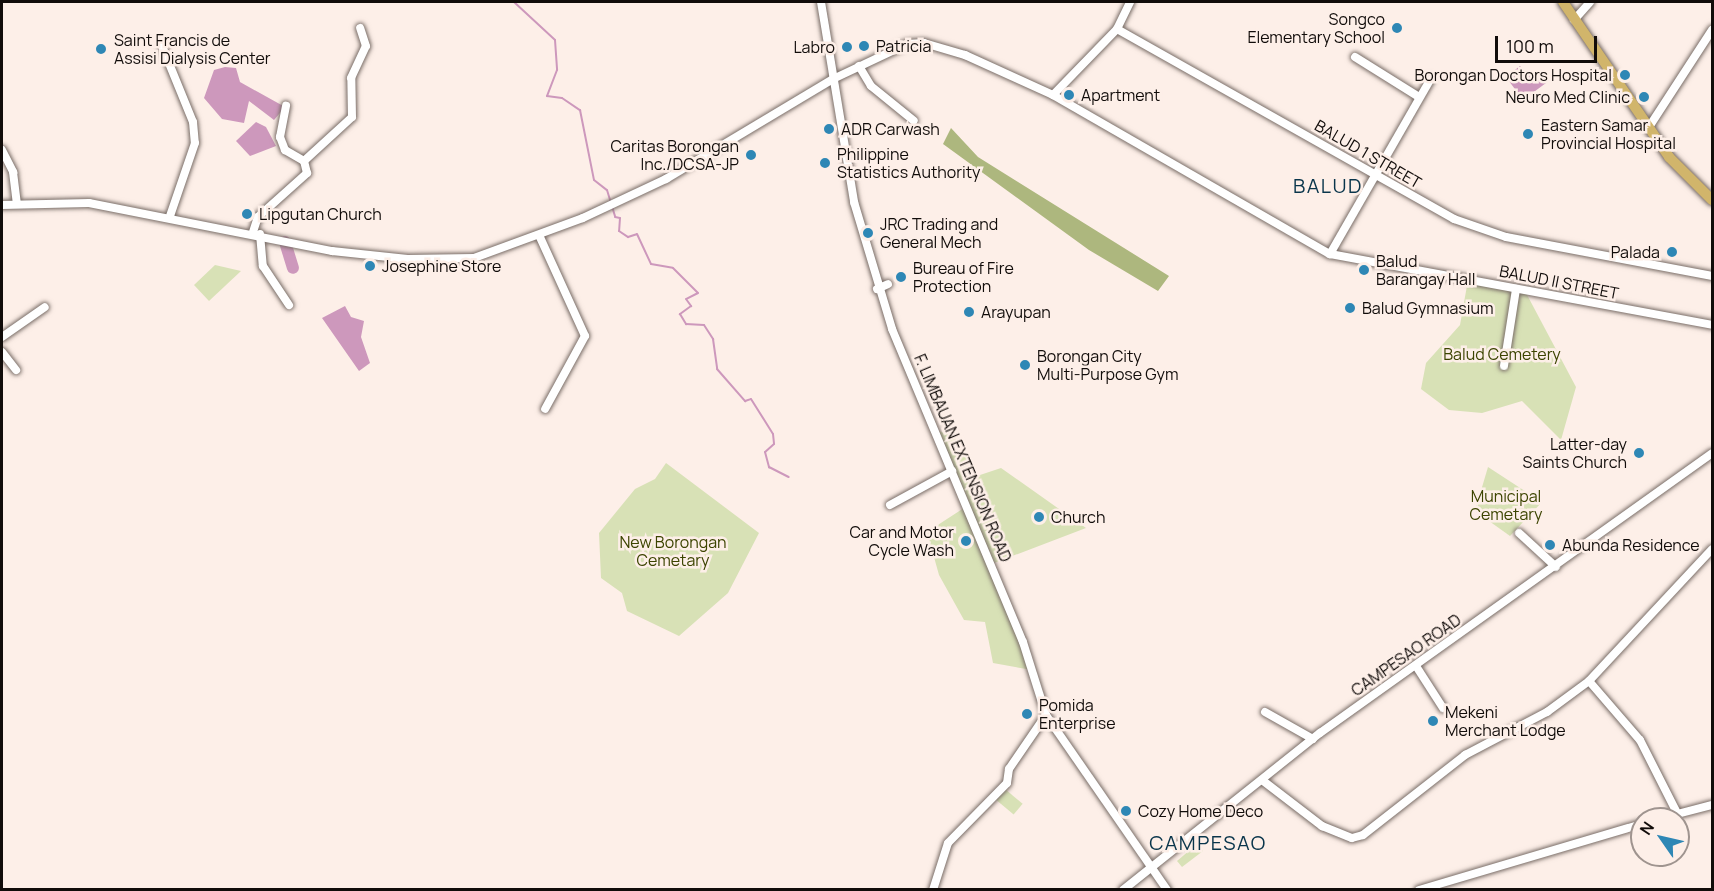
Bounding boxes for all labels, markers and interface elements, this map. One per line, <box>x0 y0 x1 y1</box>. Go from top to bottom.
place label: Songco Elementary School <box>1247 9 1385 47</box>
marker: Songco Elementary School <box>1390 21 1404 35</box>
scale bar <box>1498 24 1600 62</box>
place label: Saint Francis de Assisi Dialysis Center <box>114 30 271 68</box>
text: 100 m <box>1506 34 1554 58</box>
place label: Patricia <box>876 36 931 56</box>
place label: Labro <box>793 37 835 57</box>
marker: Patricia <box>857 39 871 53</box>
marker: Saint Francis de Assisi Dialysis Center <box>92 40 110 58</box>
marker: Labro <box>840 40 854 54</box>
place label: Borongan Doctors Hospital <box>1414 65 1612 85</box>
marker: Borongan Doctors Hospital <box>1616 66 1634 84</box>
place label: Apartment <box>1081 85 1160 105</box>
place label: Neuro Med Clinic <box>1505 87 1630 107</box>
marker: Apartment <box>1062 88 1076 102</box>
marker: Neuro Med Clinic <box>1635 88 1653 106</box>
place label: Eastern Samar Provincial Hospital <box>1541 115 1676 153</box>
street label: BALUD 1 STREET <box>1311 116 1425 192</box>
place label: ADR Carwash <box>841 119 940 139</box>
marker: ADR Carwash <box>822 122 836 136</box>
marker: Eastern Samar Provincial Hospital <box>1519 125 1537 143</box>
place label: Caritas Borongan Inc./DCSA-JP <box>611 136 739 174</box>
place label: Philippine Statistics Authority <box>837 144 980 182</box>
marker: Caritas Borongan Inc./DCSA-JP <box>744 148 758 162</box>
marker: Philippine Statistics Authority <box>818 156 832 170</box>
district label: BALUD <box>1293 173 1363 197</box>
place label: Lipgutan Church <box>259 204 382 224</box>
marker: Lipgutan Church <box>240 207 254 221</box>
place label: JRC Trading and General Mech <box>880 214 998 252</box>
marker: JRC Trading and General Mech <box>861 226 875 240</box>
place label: Palada <box>1611 242 1660 262</box>
marker: Palada <box>1665 245 1679 259</box>
place label: Balud Barangay Hall <box>1376 251 1475 289</box>
place label: Josephine Store <box>382 256 501 276</box>
place label: Bureau of Fire Protection <box>913 258 1014 296</box>
marker: Josephine Store <box>363 259 377 273</box>
street label: BALUD II STREET <box>1498 261 1620 303</box>
marker: Balud Barangay Hall <box>1357 263 1371 277</box>
marker: Bureau of Fire Protection <box>894 270 908 284</box>
place label: Balud Gymnasium <box>1362 298 1494 318</box>
marker: Balud Gymnasium <box>1343 301 1357 315</box>
place label: Arayupan <box>981 302 1051 322</box>
marker: Arayupan <box>962 305 976 319</box>
park label: Balud Cemetery <box>1443 344 1561 364</box>
place label: Borongan City Multi-Purpose Gym <box>1037 346 1179 384</box>
street label: F. LIMBAUAN EXTENSION ROAD <box>910 351 1016 565</box>
marker: Borongan City Multi-Purpose Gym <box>1018 358 1032 372</box>
place label: Latter-day Saints Church <box>1523 434 1627 472</box>
marker: Latter-day Saints Church <box>1632 446 1646 460</box>
park label: Municipal Cemetary <box>1470 486 1542 524</box>
place label: Church <box>1051 507 1105 527</box>
marker: Church <box>1032 510 1046 524</box>
place label: Car and Motor Cycle Wash <box>849 522 954 560</box>
park label: New Borongan Cemetary <box>619 532 727 570</box>
marker: Car and Motor Cycle Wash <box>959 534 973 548</box>
place label: Abunda Residence <box>1562 535 1700 555</box>
marker: Abunda Residence <box>1543 538 1557 552</box>
street label: CAMPESAO ROAD <box>1347 610 1465 700</box>
place label: Pomida Enterprise <box>1039 695 1116 733</box>
place label: Mekeni Merchant Lodge <box>1445 702 1566 740</box>
marker: Pomida Enterprise <box>1020 707 1034 721</box>
marker: Mekeni Merchant Lodge <box>1426 714 1440 728</box>
place label: Cozy Home Deco <box>1138 801 1263 821</box>
marker: Cozy Home Deco <box>1119 804 1133 818</box>
north arrow <box>1630 807 1690 867</box>
text: N <box>1634 817 1659 839</box>
district label: CAMPESAO <box>1149 830 1267 854</box>

